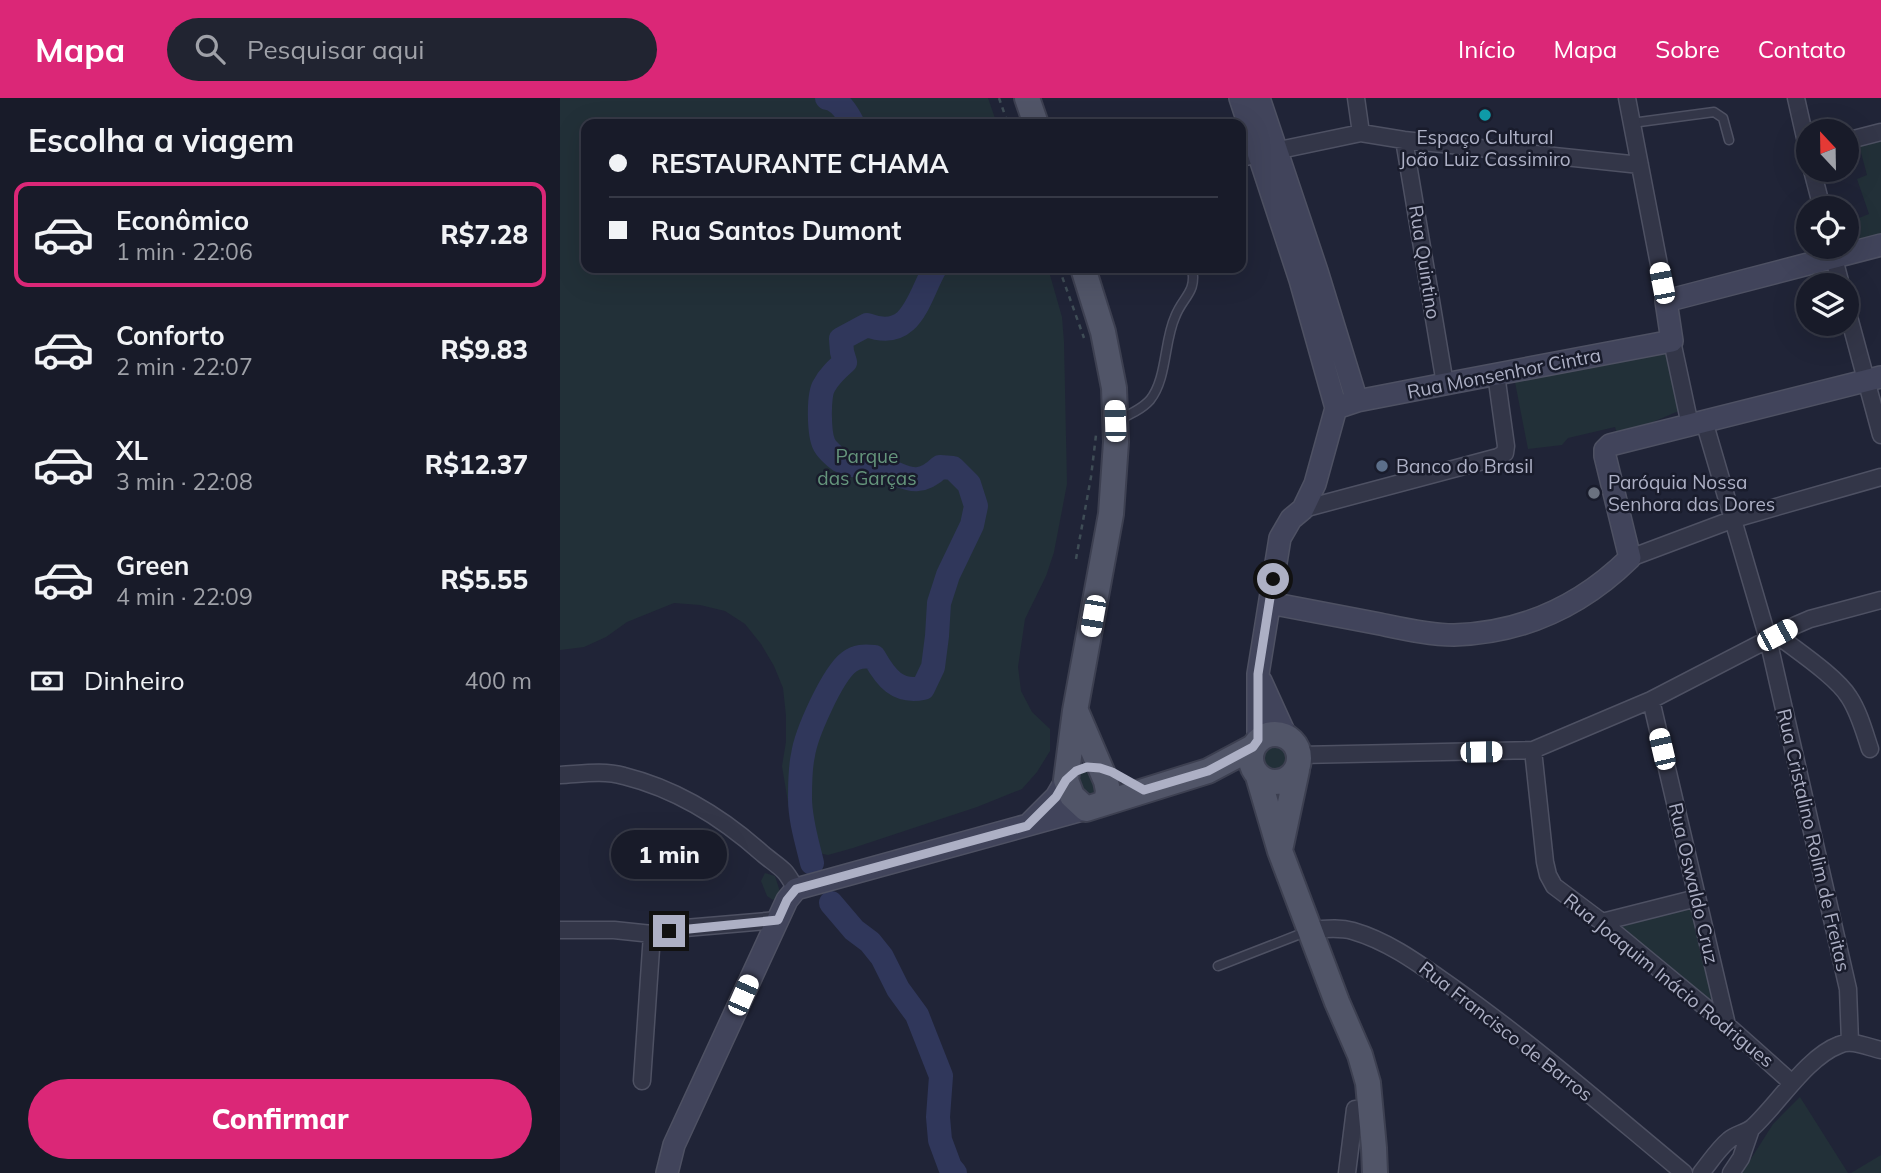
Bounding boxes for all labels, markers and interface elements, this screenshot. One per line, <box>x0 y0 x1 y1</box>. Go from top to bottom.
search box <box>167 18 657 81</box>
text: Mapa <box>35 29 125 70</box>
icon: search <box>191 30 229 68</box>
text: Pesquisar aqui <box>247 33 424 66</box>
text: Início <box>1458 34 1515 64</box>
text: Mapa <box>1553 34 1617 64</box>
text: Sobre <box>1655 34 1720 64</box>
text: Contato <box>1758 34 1846 64</box>
marker: Espaço Cultural João Luiz Cassimiro <box>1477 107 1493 123</box>
north arrow <box>1796 119 1858 182</box>
map controls <box>1796 119 1859 336</box>
text: Escolha a viagem <box>28 120 294 160</box>
place label: Espaço Cultural João Luiz Cassimiro <box>1399 125 1571 171</box>
text: RESTAURANTE CHAMA <box>651 147 949 180</box>
button: locate <box>1796 196 1859 259</box>
icon: car <box>32 203 95 266</box>
street label: Rua Quintino <box>1404 203 1446 321</box>
text: Econômico <box>116 204 249 237</box>
text: Rua Santos Dumont <box>651 214 901 247</box>
text: R$7.28 <box>440 218 528 251</box>
text: 1 min · 22:06 <box>116 237 253 266</box>
car <box>1648 260 1677 306</box>
button: layers <box>1796 273 1859 336</box>
icon: car <box>32 318 95 381</box>
text: Conforto <box>116 319 225 352</box>
text: R$9.83 <box>440 333 528 366</box>
street label: Rua Monsenhor Cintra <box>1405 342 1603 404</box>
text: 2 min · 22:07 <box>116 352 253 381</box>
car <box>1104 400 1127 442</box>
icon: car <box>32 433 95 496</box>
text: XL <box>116 434 148 467</box>
park label: Parque das Garças <box>817 444 917 490</box>
text: R$12.37 <box>425 448 528 481</box>
place label: Banco do Brasil <box>1396 454 1533 478</box>
marker: Banco do Brasil <box>1374 458 1390 474</box>
text: 3 min · 22:08 <box>116 467 253 496</box>
place label: Paróquia Nossa Senhora das Dores <box>1608 470 1775 516</box>
marker: Paróquia Nossa Senhora das Dores <box>1586 485 1602 501</box>
icon: car <box>32 548 95 611</box>
text: Green <box>116 549 189 582</box>
text: R$5.55 <box>440 563 528 596</box>
route start <box>1257 563 1289 595</box>
text: 4 min · 22:09 <box>116 582 253 611</box>
car <box>1080 593 1107 639</box>
car <box>1754 616 1801 654</box>
icon: cash <box>28 662 66 700</box>
text: Dinheiro <box>84 664 185 697</box>
text: 400 m <box>464 666 532 695</box>
street label: Rua Cristalino Rolim de Freitas <box>1772 706 1856 974</box>
car <box>1648 726 1677 772</box>
car <box>1460 741 1503 763</box>
street label: Rua Oswaldo Cruz <box>1664 800 1724 966</box>
callout: 1 min <box>611 830 727 878</box>
text: 1 min <box>638 840 700 869</box>
street label: Rua Joaquim Inácio Rodrigues <box>1559 888 1779 1072</box>
route end <box>653 915 685 947</box>
street label: Rua Francisco de Barros <box>1414 956 1598 1106</box>
car <box>725 972 762 1018</box>
button: Confirmar <box>28 1079 532 1159</box>

